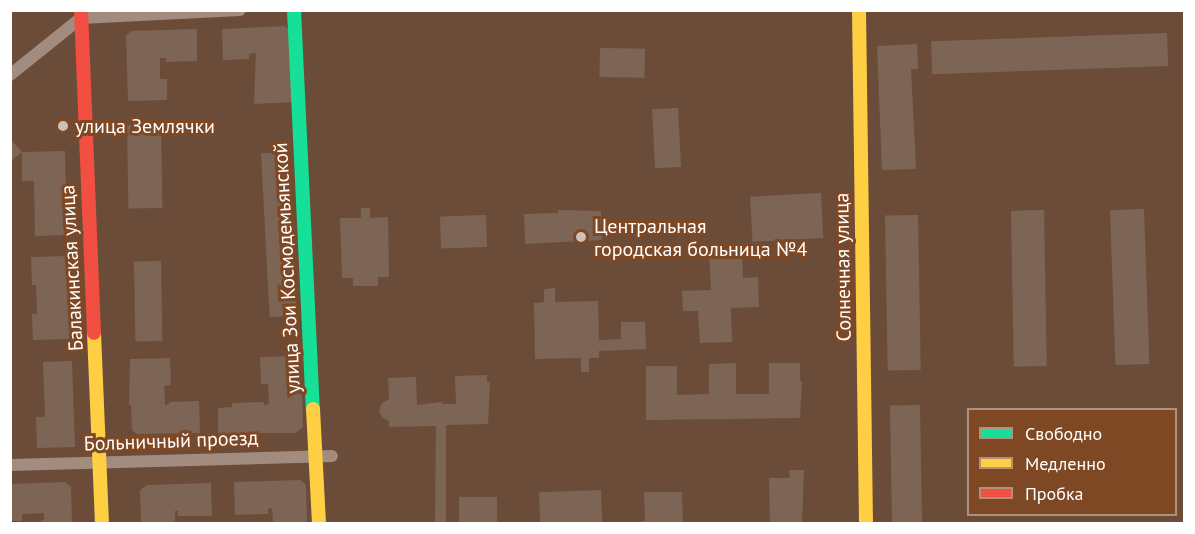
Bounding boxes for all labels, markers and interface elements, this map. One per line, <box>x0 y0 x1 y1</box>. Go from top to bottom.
place label: улица Землячки <box>75 114 215 138</box>
marker: улица Землячки <box>56 119 70 133</box>
street label: улица Зои Космодемьянской <box>268 142 306 394</box>
street label: Балакинская улица <box>56 184 88 352</box>
street label: Солнечная улица <box>830 193 856 341</box>
place label: Центральная городская больница №4 <box>594 214 807 261</box>
marker: Центральная городская больница №4 <box>572 228 590 246</box>
legend <box>967 408 1177 516</box>
text: Свободно <box>1025 422 1102 445</box>
street label: Больничный проезд <box>83 426 259 456</box>
text: Медленно <box>1025 452 1106 475</box>
text: Пробка <box>1025 482 1083 505</box>

